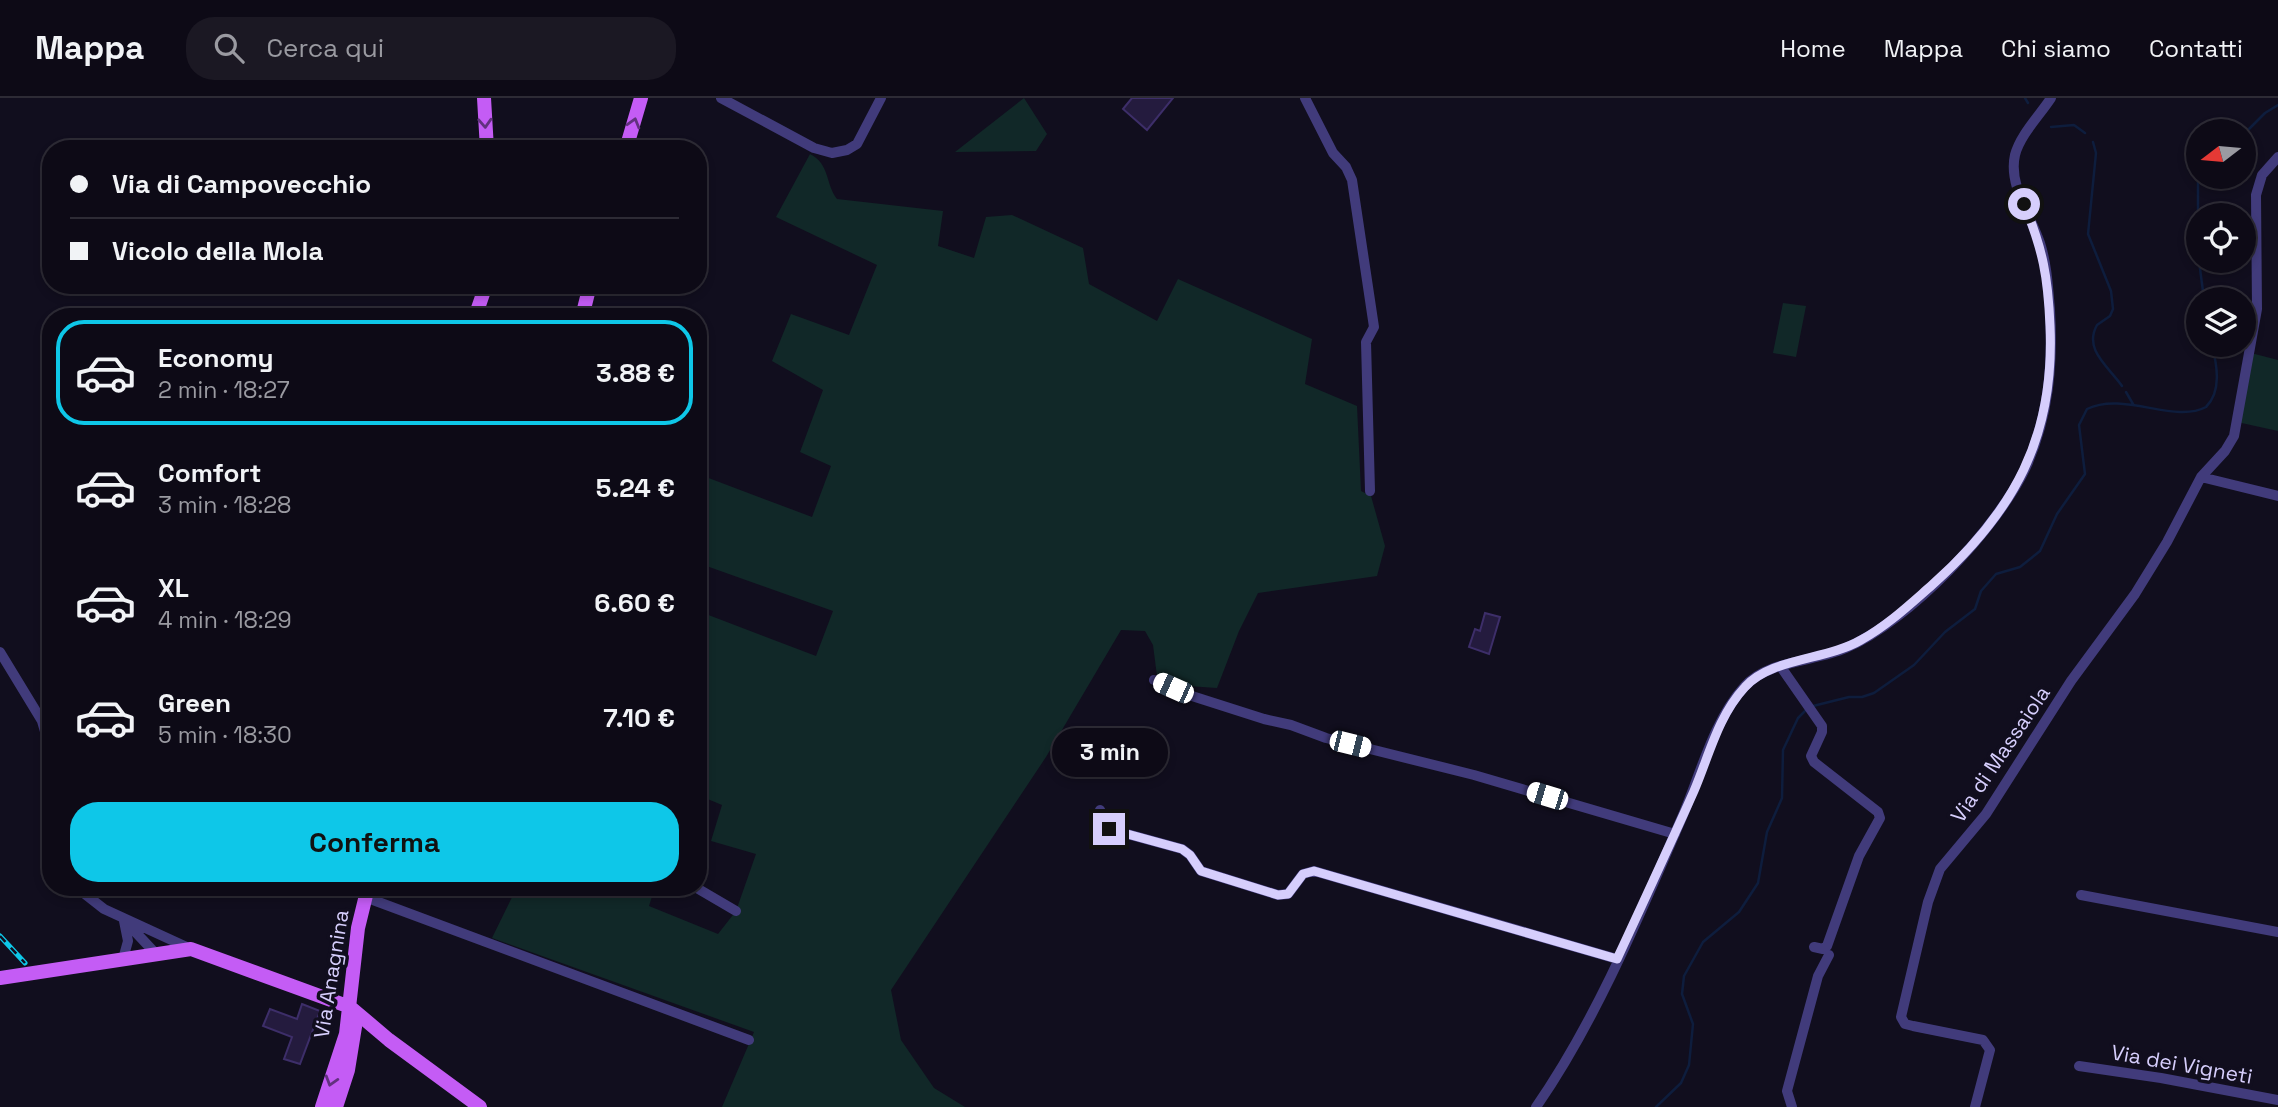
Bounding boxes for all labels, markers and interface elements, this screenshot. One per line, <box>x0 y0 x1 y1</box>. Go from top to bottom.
search box <box>186 17 676 80</box>
text: Mappa <box>35 27 144 69</box>
icon: search <box>210 29 248 67</box>
text: Cerca qui <box>266 31 384 65</box>
text: Home <box>1780 33 1846 64</box>
text: Mappa <box>1884 33 1963 64</box>
text: Chi siamo <box>2001 33 2111 64</box>
text: Contatti <box>2149 33 2243 64</box>
one-way arrow <box>478 118 493 129</box>
one-way arrow <box>625 118 640 130</box>
north arrow <box>2186 119 2256 189</box>
map controls <box>2186 119 2256 357</box>
text: Via di Campovecchio <box>112 167 371 201</box>
route start <box>2008 188 2040 220</box>
button: locate <box>2186 203 2256 273</box>
text: Vicolo della Mola <box>112 234 323 268</box>
button: layers <box>2186 287 2256 357</box>
icon: car <box>74 341 137 404</box>
text: Economy <box>158 341 274 375</box>
text: 3.88 € <box>596 356 675 390</box>
text: 2 min · 18:27 <box>158 375 290 405</box>
icon: car <box>74 456 137 519</box>
text: Comfort <box>158 456 261 490</box>
text: 5.24 € <box>596 471 675 505</box>
text: 3 min · 18:28 <box>158 490 291 520</box>
icon: car <box>74 571 137 634</box>
text: XL <box>158 571 189 605</box>
text: 6.60 € <box>594 586 675 620</box>
text: 4 min · 18:29 <box>158 605 292 635</box>
car <box>1150 670 1197 706</box>
street label: Via di Massaiola <box>1944 680 2056 828</box>
icon: car <box>74 686 137 749</box>
text: Green <box>158 686 231 720</box>
text: 7.10 € <box>603 701 675 735</box>
text: 5 min · 18:30 <box>158 720 292 750</box>
callout: 3 min <box>1051 728 1167 776</box>
car <box>1328 729 1373 759</box>
text: 3 min <box>1080 737 1140 767</box>
car <box>1524 780 1571 812</box>
button: Conferma <box>70 802 679 882</box>
route end <box>1093 813 1125 845</box>
street label: Via Anagnina <box>308 908 354 1040</box>
street label: Via dei Vigneti <box>2109 1038 2255 1090</box>
one-way arrow <box>324 1075 339 1087</box>

